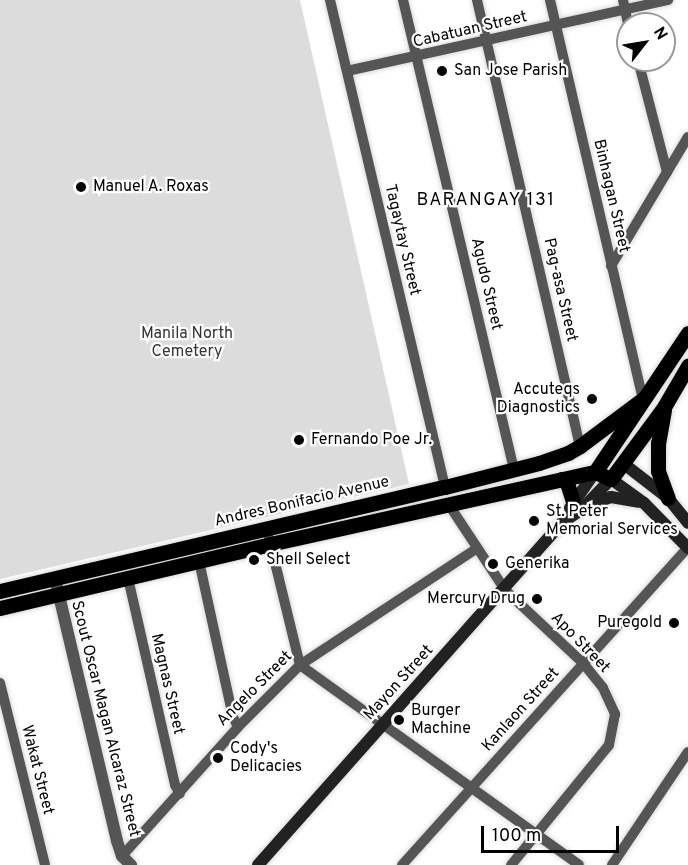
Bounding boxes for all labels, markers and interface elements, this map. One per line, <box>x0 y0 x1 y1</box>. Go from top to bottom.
street label: Cabatuan Street <box>411 8 529 52</box>
north arrow <box>616 12 676 72</box>
text: N <box>648 24 671 44</box>
place label: San Jose Parish <box>454 61 567 81</box>
marker: San Jose Parish <box>435 64 449 78</box>
street label: Binhagan Street <box>589 137 633 255</box>
place label: Manuel A. Roxas <box>93 177 209 197</box>
marker: Manuel A. Roxas <box>74 180 88 194</box>
street label: Tagaytay Street <box>380 182 424 298</box>
district label: BARANGAY 131 <box>416 190 556 212</box>
street label: Agudo Street <box>466 236 506 332</box>
street label: Pag-asa Street <box>539 236 581 344</box>
park label: Manila North Cemetery <box>141 324 233 362</box>
place label: Accuteqs Diagnostics <box>497 380 580 418</box>
marker: Accuteqs Diagnostics <box>585 392 599 406</box>
place label: Fernando Poe Jr. <box>311 430 432 450</box>
marker: Fernando Poe Jr. <box>292 433 306 447</box>
street label: Andres Bonifacio Avenue <box>212 472 392 532</box>
place label: St. Peter Memorial Services <box>546 502 678 540</box>
marker: St. Peter Memorial Services <box>527 514 541 528</box>
place label: Shell Select <box>266 550 350 570</box>
marker: Shell Select <box>247 553 261 567</box>
place label: Generika <box>505 554 570 574</box>
marker: Generika <box>486 557 500 571</box>
place label: Mercury Drug <box>427 589 525 609</box>
marker: Mercury Drug <box>530 592 544 606</box>
street label: Scout Oscar Magan Alcaraz Street <box>66 599 144 839</box>
street label: Apo Street <box>546 609 614 677</box>
place label: Puregold <box>597 613 662 633</box>
marker: Puregold <box>667 616 681 630</box>
street label: Magnas Street <box>146 632 188 736</box>
street label: Mayon Street <box>360 641 438 725</box>
street label: Angelo Street <box>213 647 297 731</box>
street label: Kanlaon Street <box>478 664 564 756</box>
place label: Burger Machine <box>411 701 471 739</box>
marker: Burger Machine <box>392 713 406 727</box>
street label: Wakat Street <box>17 723 57 817</box>
place label: Cody's Delicacies <box>230 739 302 777</box>
marker: Cody's Delicacies <box>211 751 225 765</box>
scale bar <box>484 814 622 852</box>
text: 100 m <box>492 825 541 848</box>

